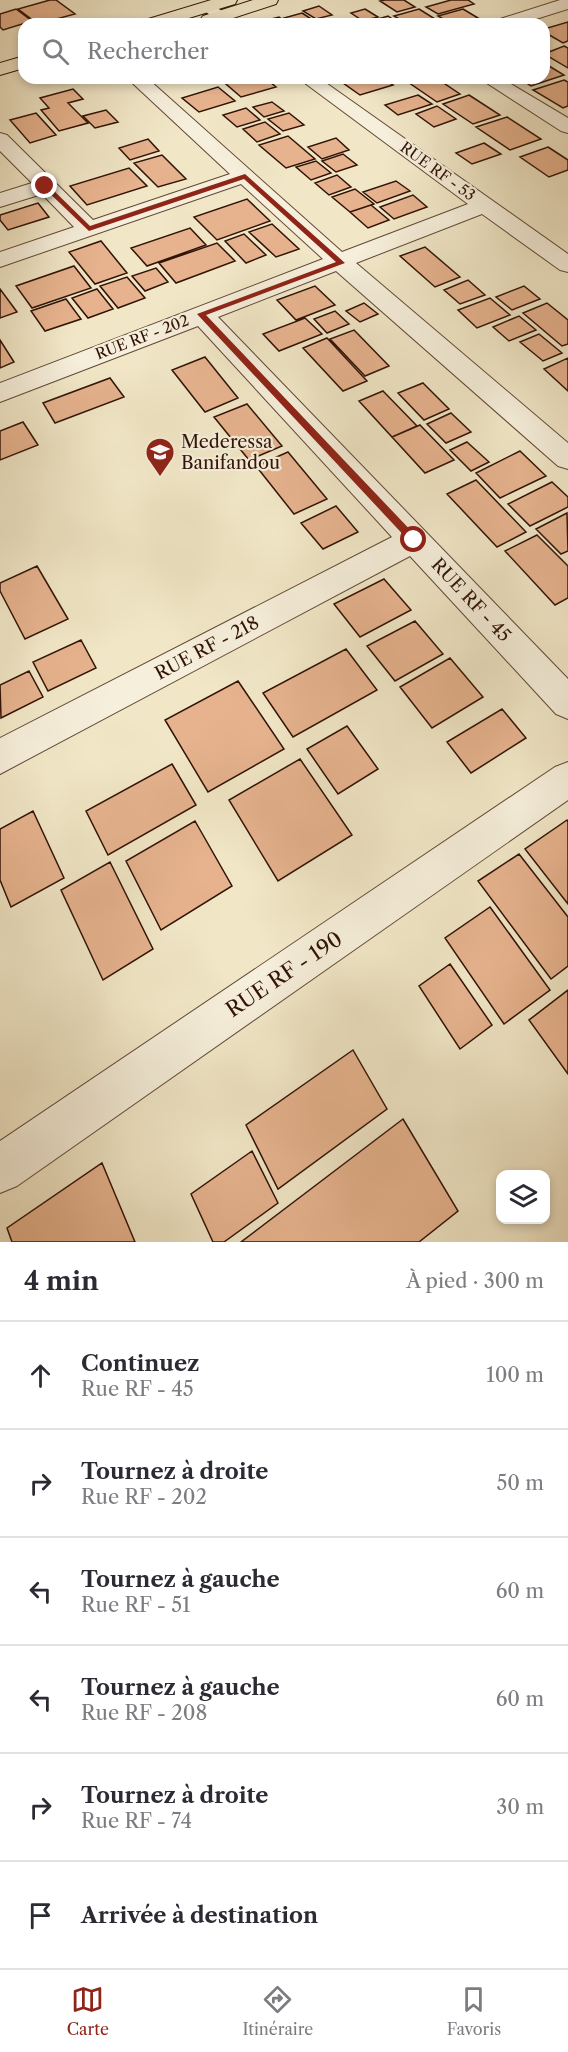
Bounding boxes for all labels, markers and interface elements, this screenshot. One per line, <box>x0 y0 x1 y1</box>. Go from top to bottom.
search box <box>18 18 550 84</box>
icon: search <box>39 35 72 68</box>
text: Rechercher <box>87 38 209 65</box>
street label: RUE RF - 53 <box>397 137 479 205</box>
route end <box>31 172 57 198</box>
street label: RUE RF - 202 <box>93 310 191 364</box>
place label: Mederessa Banifandou <box>181 431 280 474</box>
school or university icon: Mederessa Banifandou <box>144 436 176 478</box>
route start <box>400 526 426 552</box>
street label: RUE RF - 45 <box>427 554 515 646</box>
street label: RUE RF - 218 <box>151 611 263 685</box>
street label: RUE RF - 190 <box>221 926 347 1022</box>
map controls <box>496 1170 550 1224</box>
button: layers <box>496 1170 550 1224</box>
text: 4 min <box>24 1265 99 1297</box>
text: À pied · 300 m <box>406 1269 544 1293</box>
text: Continuez <box>81 1350 200 1377</box>
icon: ahead <box>24 1359 57 1392</box>
text: 100 m <box>486 1363 544 1387</box>
text: Rue RF - 45 <box>81 1377 194 1401</box>
text: Tournez à droite <box>81 1458 268 1485</box>
icon: right <box>24 1467 57 1500</box>
text: 50 m <box>497 1471 544 1495</box>
text: Rue RF - 202 <box>81 1485 207 1509</box>
text: Tournez à gauche <box>81 1566 280 1593</box>
icon: left <box>24 1575 57 1608</box>
text: 60 m <box>496 1579 544 1603</box>
text: Rue RF - 51 <box>81 1593 191 1617</box>
text: Tournez à gauche <box>81 1674 280 1701</box>
icon: left <box>24 1683 57 1716</box>
text: 60 m <box>496 1687 544 1711</box>
text: Rue RF - 208 <box>81 1701 207 1725</box>
text: Tournez à droite <box>81 1782 268 1809</box>
icon: right <box>24 1791 57 1824</box>
text: 30 m <box>496 1795 544 1819</box>
text: Rue RF - 74 <box>81 1809 192 1833</box>
icon: arrive <box>24 1899 57 1932</box>
text: Arrivée à destination <box>81 1902 318 1929</box>
tab: Carte <box>67 1983 109 2039</box>
tab: Itinéraire <box>242 1983 313 2039</box>
tab: Favoris <box>447 1983 501 2039</box>

